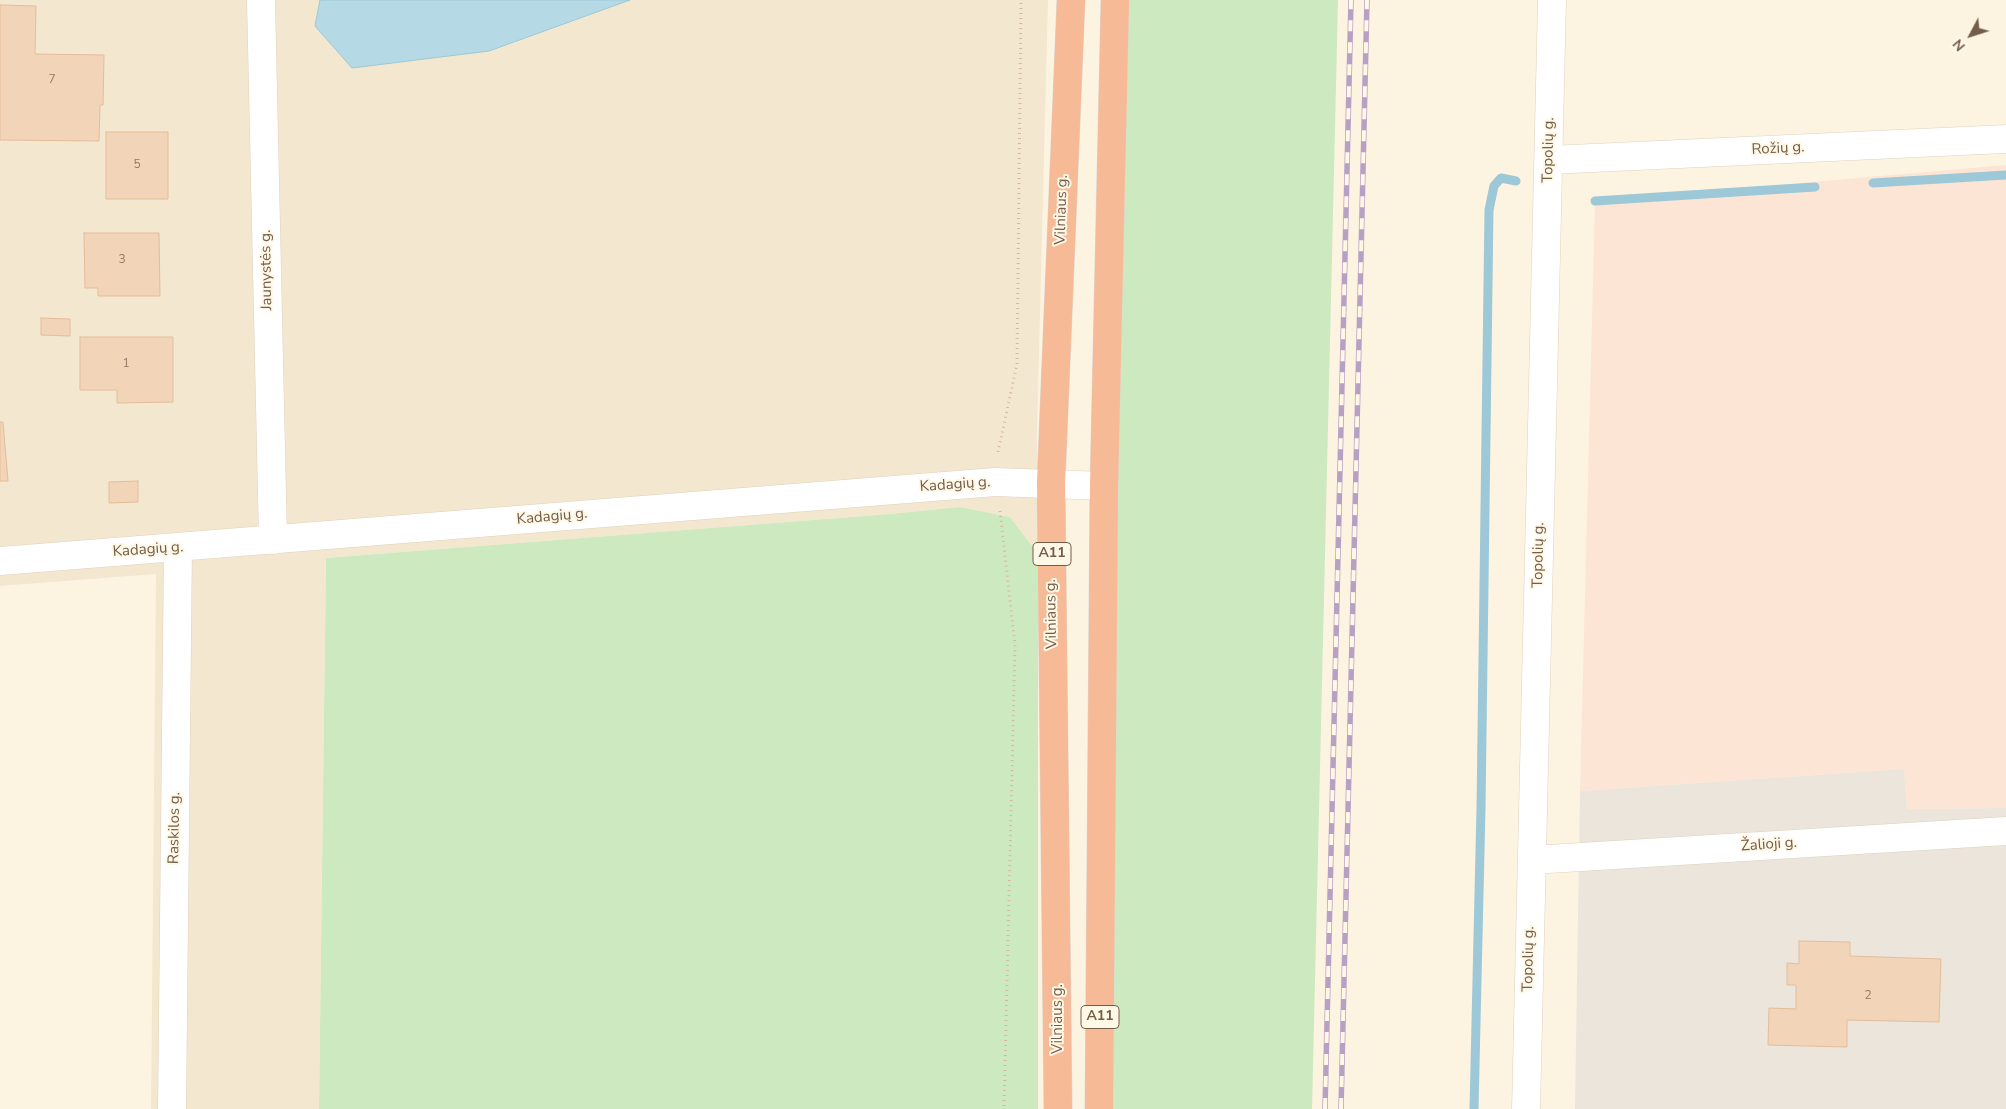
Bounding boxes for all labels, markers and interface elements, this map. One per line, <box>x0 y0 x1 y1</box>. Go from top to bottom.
north arrow <box>1946 10 1996 60</box>
text: N <box>1948 35 1970 55</box>
house number: 7 <box>48 73 56 87</box>
street label: Topolių g. <box>1539 117 1559 183</box>
street label: Rožių g. <box>1751 139 1805 159</box>
house number: 5 <box>133 158 141 172</box>
street label: Vilniaus g. <box>1052 175 1072 245</box>
street label: Jaunystės g. <box>257 229 277 311</box>
house number: 3 <box>118 253 126 267</box>
house number: 1 <box>122 357 130 371</box>
street label: Kadagių g. <box>919 474 991 496</box>
street label: Kadagių g. <box>516 505 588 529</box>
street label: Topolių g. <box>1529 522 1549 588</box>
street label: Kadagių g. <box>112 539 184 561</box>
road number: A11 <box>1033 542 1071 566</box>
street label: Vilniaus g. <box>1042 579 1062 649</box>
street label: Raskilos g. <box>165 792 185 864</box>
street label: Žalioji g. <box>1740 834 1798 856</box>
street label: Topolių g. <box>1519 926 1539 992</box>
street label: Vilniaus g. <box>1049 984 1067 1054</box>
house number: 2 <box>1864 989 1872 1003</box>
road number: A11 <box>1081 1006 1119 1028</box>

